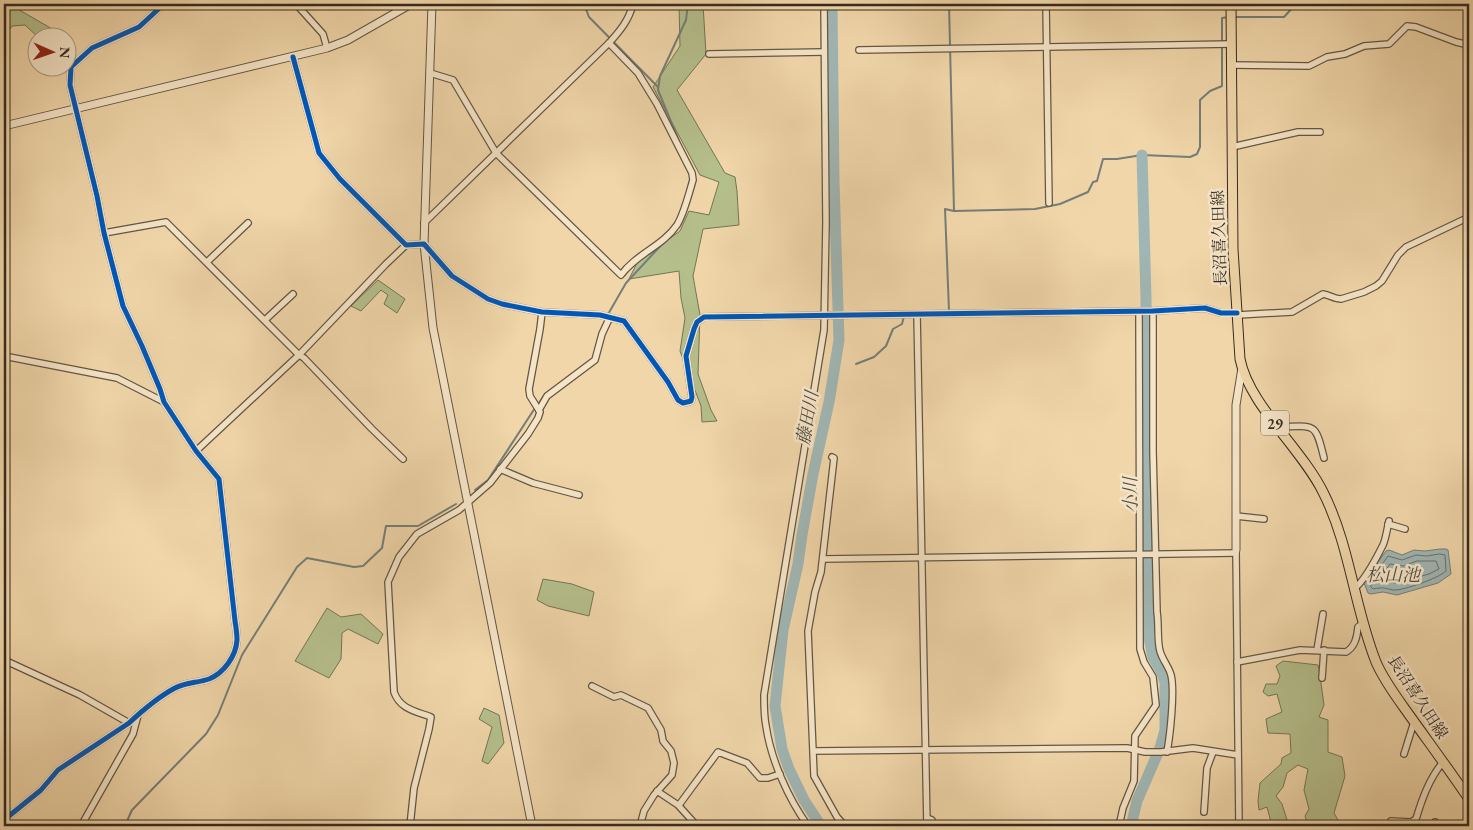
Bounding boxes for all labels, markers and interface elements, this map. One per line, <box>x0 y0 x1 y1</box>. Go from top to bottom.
north arrow <box>28 28 78 78</box>
text: N <box>56 46 74 59</box>
street label: 長沼喜久田線 <box>1207 190 1231 286</box>
water label: 藤田川 <box>791 387 823 447</box>
road number: 29 <box>1261 410 1289 436</box>
water label: 小川 <box>1118 475 1142 513</box>
water label: 松山池 <box>1366 563 1422 586</box>
street label: 長沼喜久田線 <box>1383 651 1453 743</box>

